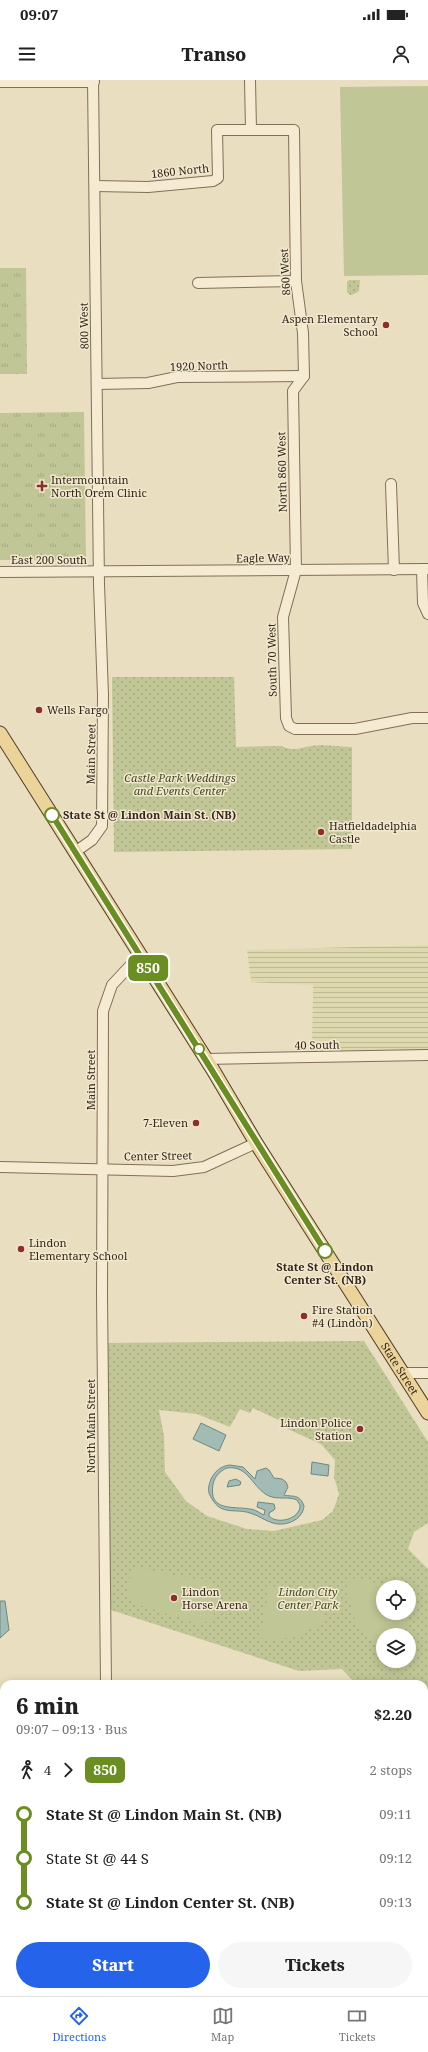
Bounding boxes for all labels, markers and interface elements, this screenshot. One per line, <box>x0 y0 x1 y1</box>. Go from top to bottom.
text: 09:07 <box>20 4 58 24</box>
text: Transo <box>182 42 246 66</box>
icon: menu <box>16 43 38 65</box>
icon: person <box>390 43 412 65</box>
street label: 1860 North <box>150 160 210 181</box>
street label: 860 West <box>276 248 293 296</box>
street label: 800 West <box>76 302 91 350</box>
place label: Aspen Elementary School <box>282 311 379 339</box>
marker: Aspen Elementary School <box>381 320 391 330</box>
street label: 1920 North <box>170 357 228 374</box>
street label: North 860 West <box>273 432 290 512</box>
place label: Intermountain North Orem Clinic <box>51 472 147 500</box>
marker: Intermountain North Orem Clinic <box>36 480 48 492</box>
street label: Eagle Way <box>236 550 291 565</box>
street label: East 200 South <box>11 552 87 567</box>
street label: South 70 West <box>263 623 280 697</box>
place label: Wells Fargo <box>47 702 108 717</box>
marker: Wells Fargo <box>34 705 44 715</box>
street label: Main Street <box>82 723 99 784</box>
park label: Castle Park Weddings and Events Center <box>124 770 236 798</box>
marker: State St @ Lindon Main St. (NB) <box>44 807 60 823</box>
place label: State St @ Lindon Main St. (NB) <box>63 807 236 822</box>
place label: Hatfieldadelphia Castle <box>329 818 417 846</box>
marker: Hatfieldadelphia Castle <box>316 827 326 837</box>
line badge: 850 <box>125 955 171 981</box>
text: 850 <box>136 958 160 977</box>
street label: 40 South <box>294 1037 340 1052</box>
unlabelled marker <box>193 1043 205 1055</box>
street label: Main Street <box>83 1050 98 1110</box>
place label: 7-Eleven <box>143 1115 188 1130</box>
marker: 7-Eleven <box>191 1118 201 1128</box>
street label: Center Street <box>124 1147 192 1164</box>
place label: Lindon Elementary School <box>29 1235 128 1263</box>
marker: State St @ Lindon Center St. (NB) <box>317 1243 333 1259</box>
marker: Lindon Elementary School <box>16 1244 26 1254</box>
place label: State St @ Lindon Center St. (NB) <box>276 1259 374 1287</box>
place label: Fire Station #4 (Lindon) <box>312 1302 373 1330</box>
marker: Fire Station #4 (Lindon) <box>299 1311 309 1321</box>
street label: State Street <box>378 1339 423 1398</box>
street label: North Main Street <box>83 1379 98 1473</box>
place label: Lindon Police Station <box>280 1415 352 1443</box>
marker: Lindon Police Station <box>355 1424 365 1434</box>
map controls <box>376 1580 416 1668</box>
button: locate <box>376 1580 416 1620</box>
place label: Lindon Horse Arena <box>182 1584 248 1612</box>
park label: Lindon City Center Park <box>277 1584 339 1612</box>
marker: Lindon Horse Arena <box>169 1593 179 1603</box>
button: layers <box>376 1628 416 1668</box>
text: 6 min <box>16 1690 79 1720</box>
text: $2.20 <box>374 1704 412 1724</box>
text: 09:07 – 09:13 · Bus <box>16 1720 127 1738</box>
icon: walk <box>16 1759 38 1781</box>
icon: forward <box>57 1759 79 1781</box>
text: 850 <box>93 1760 117 1779</box>
text: 4 <box>44 1761 51 1779</box>
text: 2 stops <box>370 1761 412 1779</box>
text: State St @ Lindon Main St. (NB) <box>46 1804 282 1824</box>
text: 09:11 <box>379 1805 412 1823</box>
text: State St @ 44 S <box>46 1848 149 1868</box>
text: 09:12 <box>379 1849 412 1867</box>
text: State St @ Lindon Center St. (NB) <box>46 1892 295 1912</box>
text: 09:13 <box>379 1893 412 1911</box>
button: Start <box>16 1942 210 1988</box>
button: Tickets <box>218 1942 412 1988</box>
tab: Directions <box>52 2005 106 2044</box>
tab: Map <box>211 2005 234 2044</box>
tab: Tickets <box>339 2005 376 2044</box>

